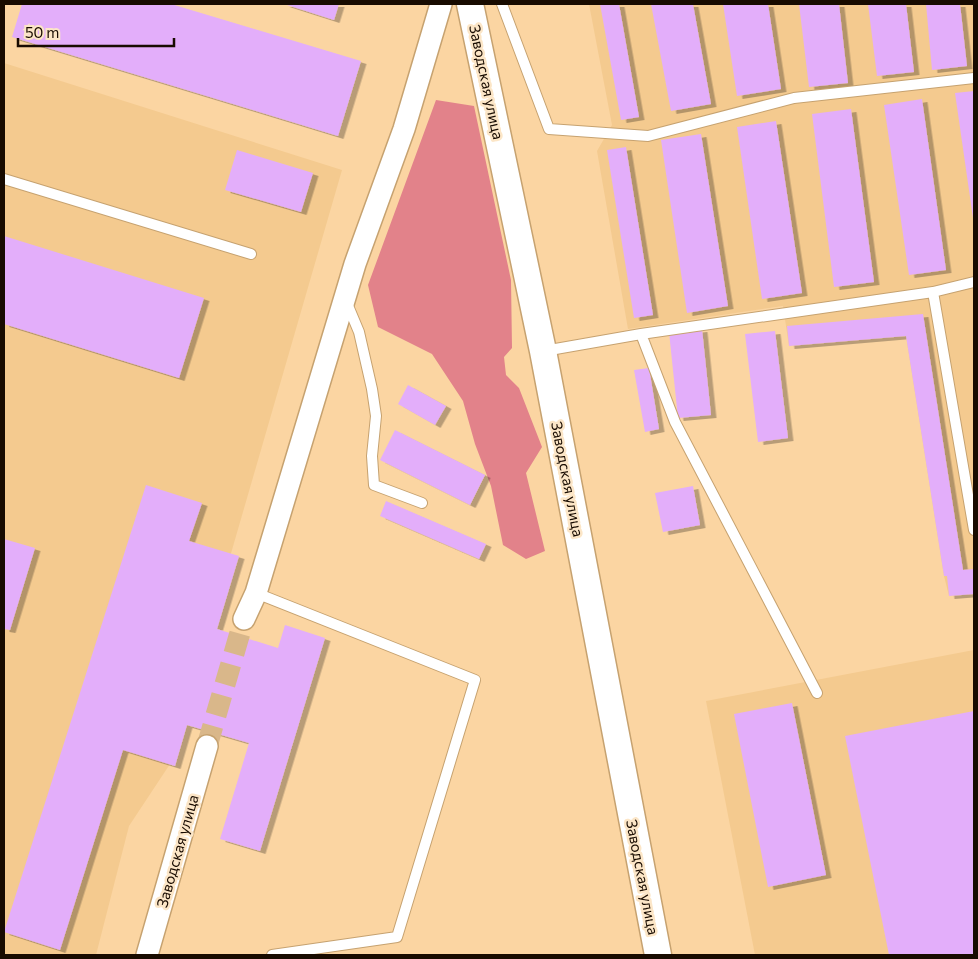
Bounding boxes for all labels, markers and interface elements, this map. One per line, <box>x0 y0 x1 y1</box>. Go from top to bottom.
scale bar <box>18 15 174 47</box>
text: 50 m <box>25 23 59 41</box>
street label: Заводская улица <box>466 23 508 141</box>
street label: Заводская улица <box>548 420 588 538</box>
street label: Заводская улица <box>152 792 202 910</box>
street label: Заводская улица <box>623 818 663 936</box>

